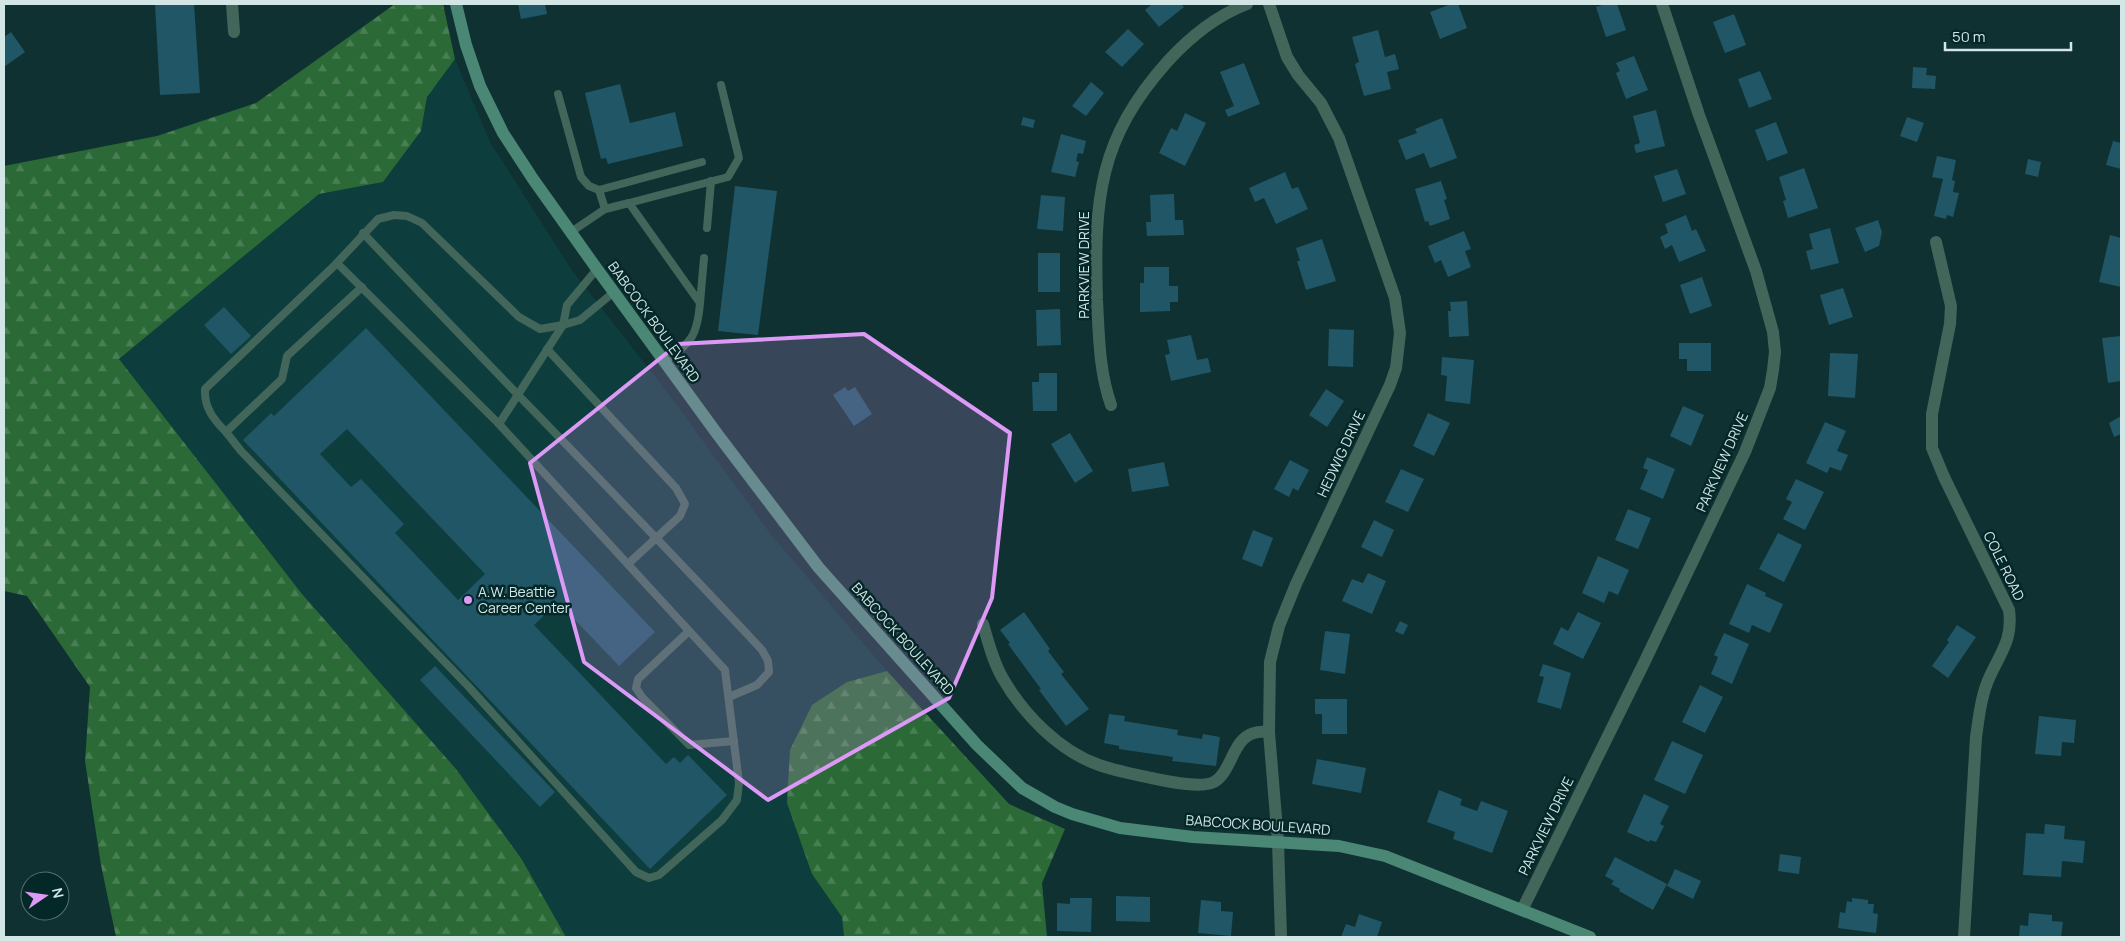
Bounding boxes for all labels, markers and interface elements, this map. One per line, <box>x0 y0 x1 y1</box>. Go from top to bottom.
scale bar <box>1945 20 2071 52</box>
text: 50 m <box>1952 26 1986 47</box>
street label: PARKVIEW DRIVE <box>1074 211 1093 319</box>
street label: BABCOCK BOULEVARD <box>604 257 705 386</box>
street label: HEDWIG DRIVE <box>1312 407 1369 500</box>
street label: PARKVIEW DRIVE <box>1691 409 1752 515</box>
street label: COLE ROAD <box>1979 528 2029 604</box>
street label: BABCOCK BOULEVARD <box>848 578 959 699</box>
place label: A.W. Beattie Career Center <box>478 582 570 617</box>
marker: A.W. Beattie Career Center <box>462 594 474 606</box>
street label: PARKVIEW DRIVE <box>1513 773 1578 878</box>
street label: BABCOCK BOULEVARD <box>1185 810 1331 839</box>
north arrow <box>20 871 70 921</box>
text: N <box>48 886 69 900</box>

